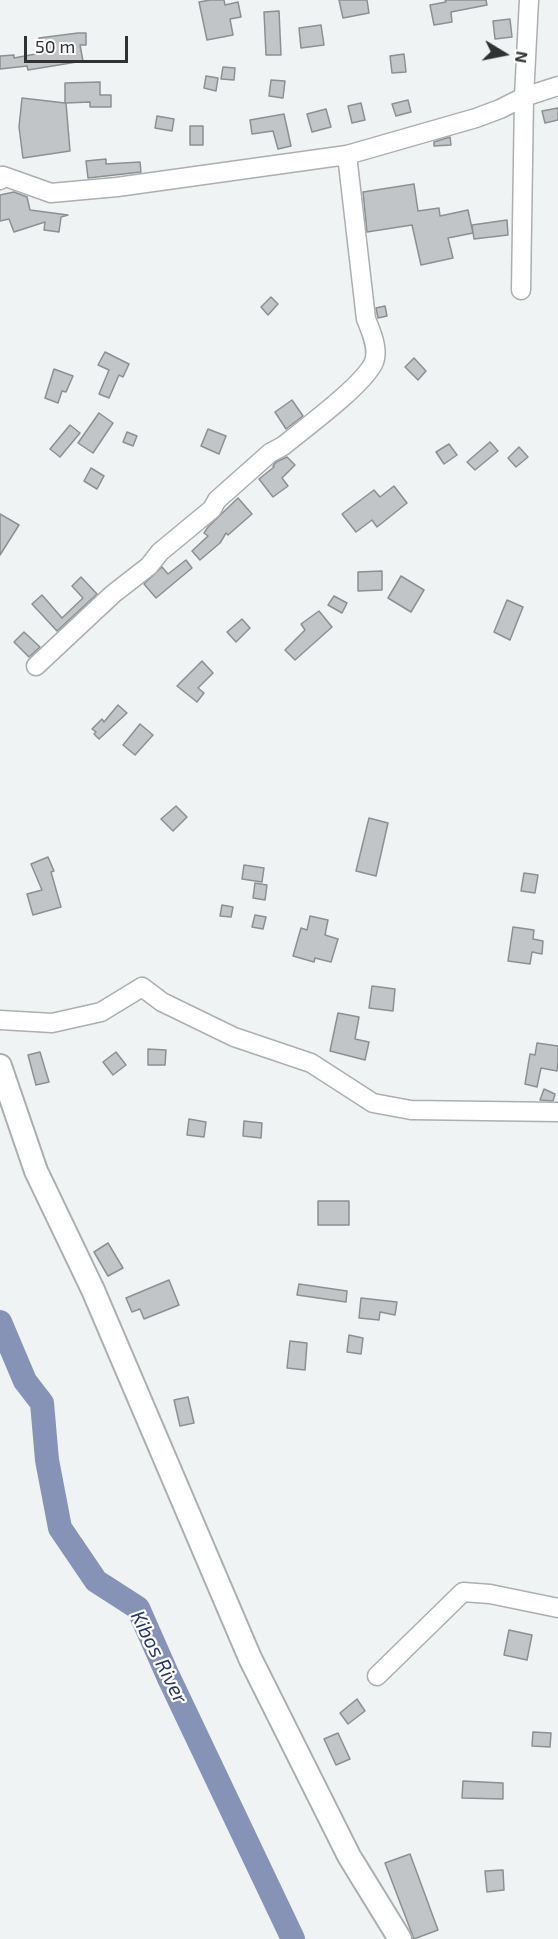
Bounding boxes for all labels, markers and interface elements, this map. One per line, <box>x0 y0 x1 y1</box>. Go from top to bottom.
scale bar <box>27 24 130 62</box>
north arrow <box>474 24 534 84</box>
text: 50 m <box>35 35 75 57</box>
text: N <box>512 50 533 65</box>
water label: Kibos River <box>125 1607 193 1707</box>

